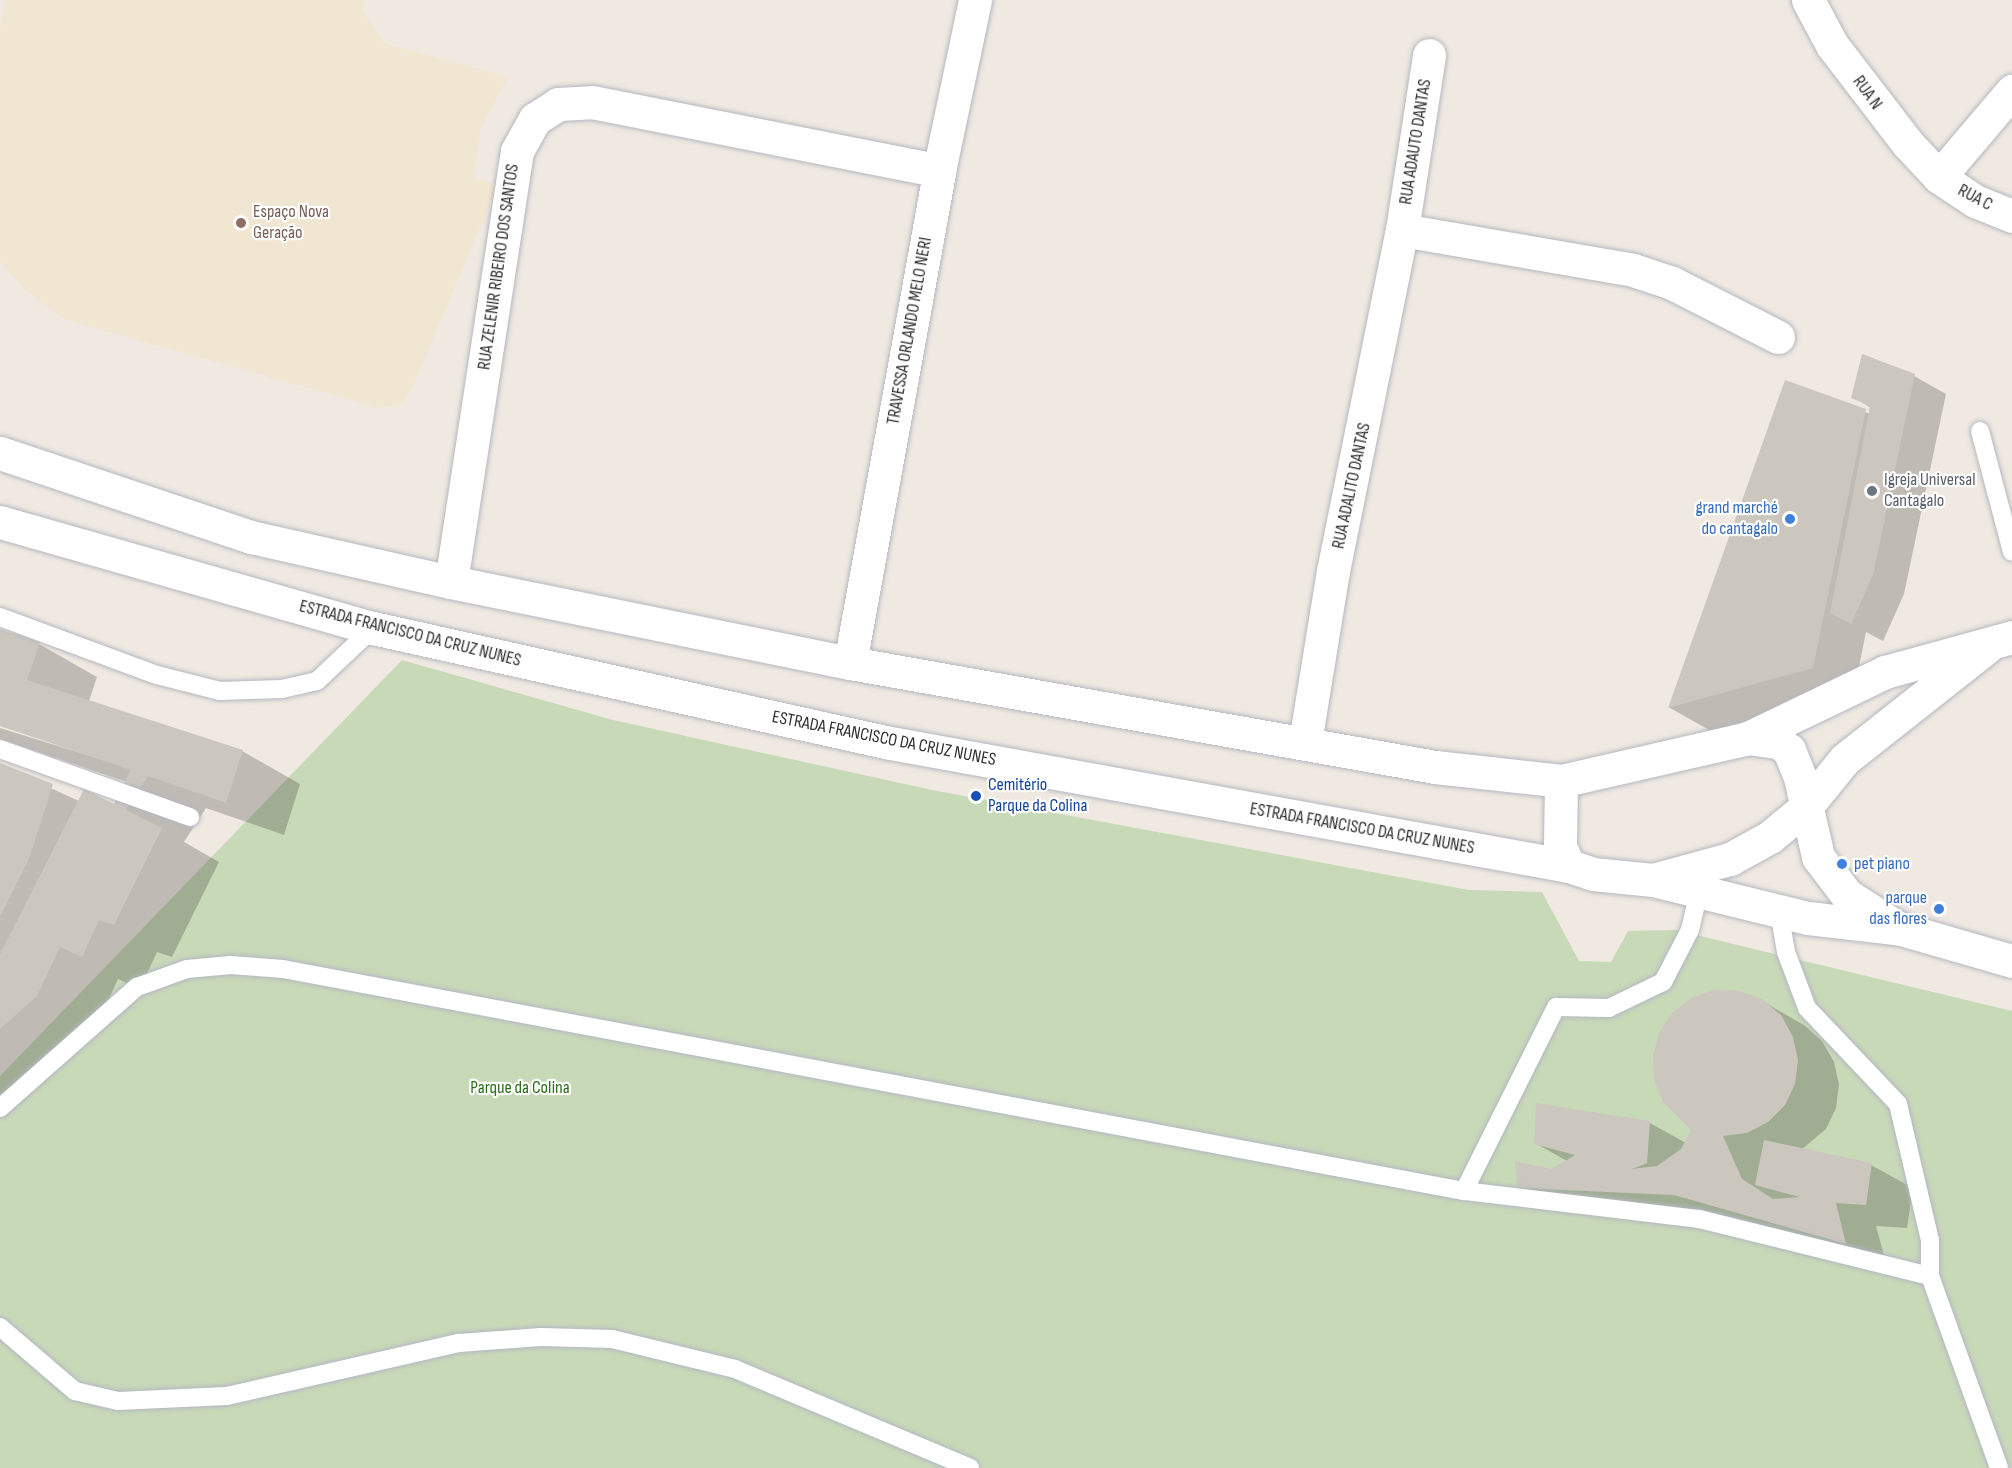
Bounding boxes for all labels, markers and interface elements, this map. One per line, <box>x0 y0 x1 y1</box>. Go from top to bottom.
street label: RUA N <box>1847 72 1887 114</box>
street label: RUA ADAUTO DANTAS <box>1395 78 1437 206</box>
street label: RUA ZELENIR RIBEIRO DOS SANTOS <box>474 163 524 371</box>
street label: RUA C <box>1954 180 1996 216</box>
place label: Espaço Nova Geração <box>253 202 329 244</box>
marker: Espaço Nova Geração <box>234 216 248 230</box>
street label: TRAVESSA ORLANDO MELO NERI <box>883 236 937 426</box>
street label: RUA ADALITO DANTAS <box>1328 421 1376 551</box>
place label: Igreja Universal Cantagalo <box>1884 470 1976 512</box>
marker: Igreja Universal Cantagalo <box>1865 484 1879 498</box>
place label: grand marché do cantagalo <box>1695 498 1778 540</box>
marker: grand marché do cantagalo <box>1783 512 1797 526</box>
street label: ESTRADA FRANCISCO DA CRUZ NUNES <box>297 596 523 672</box>
street label: ESTRADA FRANCISCO DA CRUZ NUNES <box>770 707 998 771</box>
place label: Cemitério Parque da Colina <box>988 775 1087 818</box>
marker: Cemitério Parque da Colina <box>969 789 983 803</box>
street label: ESTRADA FRANCISCO DA CRUZ NUNES <box>1248 799 1476 859</box>
place label: pet piano <box>1854 853 1910 875</box>
marker: pet piano <box>1835 857 1849 871</box>
place label: parque das flores <box>1869 888 1927 930</box>
marker: parque das flores <box>1932 902 1946 916</box>
park label: Parque da Colina <box>470 1077 570 1099</box>

